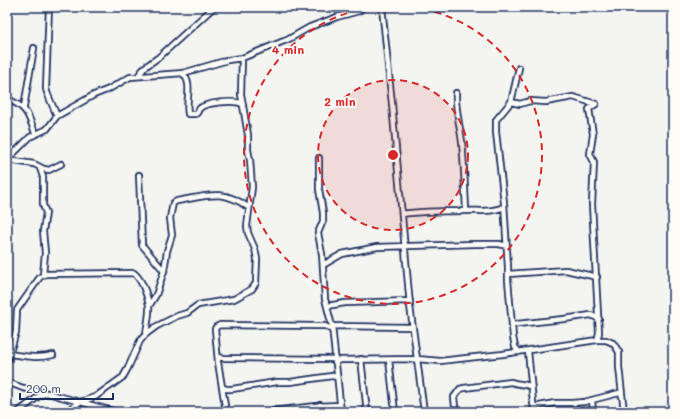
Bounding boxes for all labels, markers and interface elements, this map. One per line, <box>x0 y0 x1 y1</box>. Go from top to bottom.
text: 4 min <box>272 41 304 57</box>
text: 2 min <box>324 93 356 109</box>
centre of rings <box>386 148 400 162</box>
scale bar <box>20 375 113 401</box>
text: 200 m <box>26 380 61 396</box>

